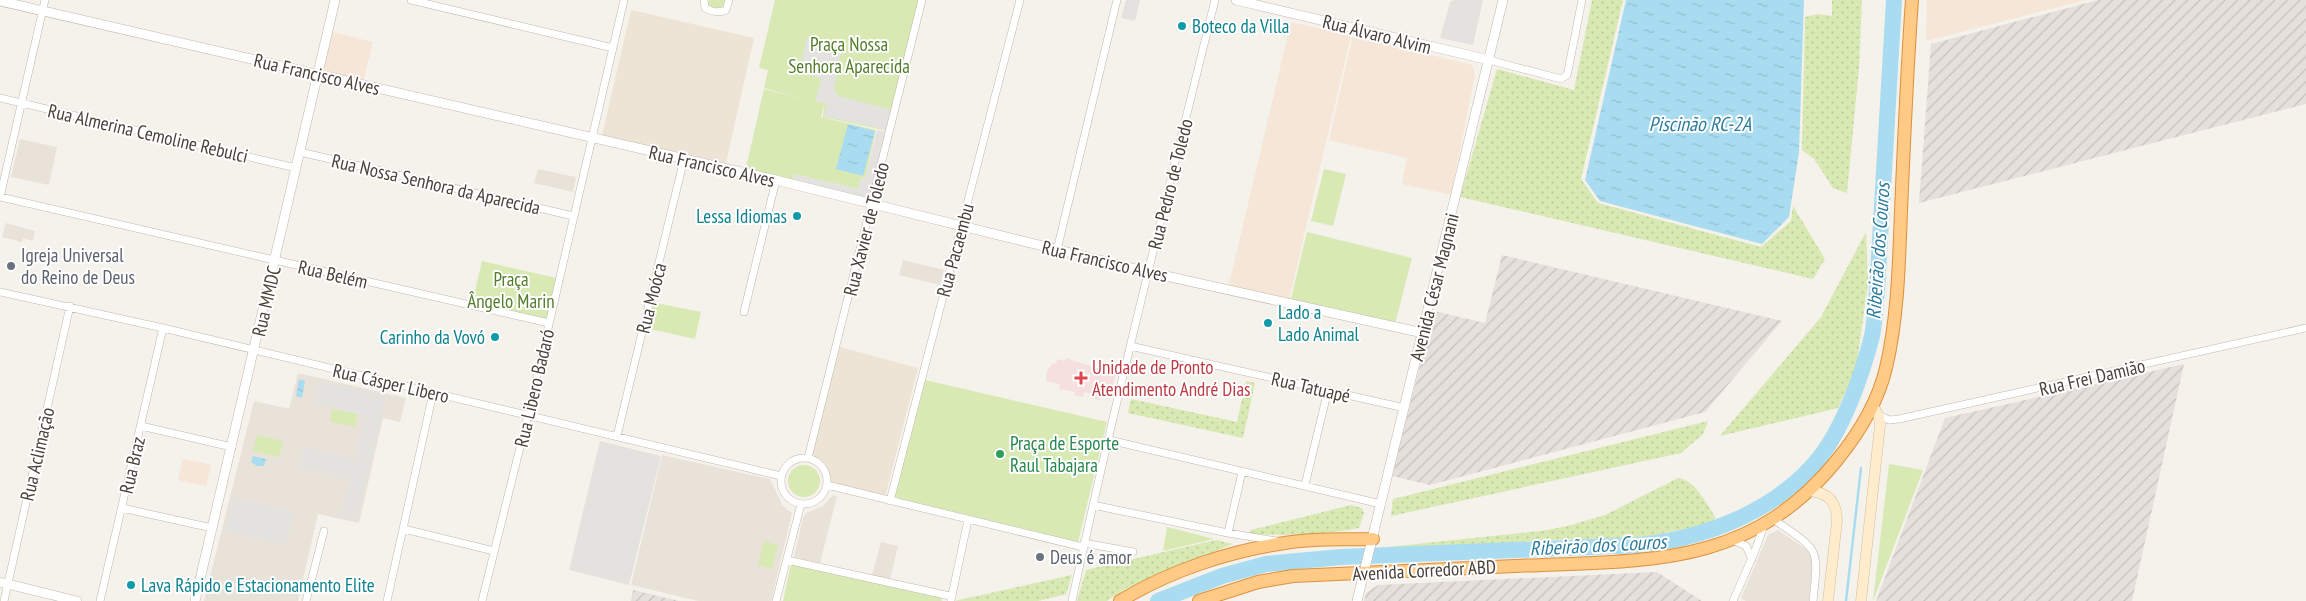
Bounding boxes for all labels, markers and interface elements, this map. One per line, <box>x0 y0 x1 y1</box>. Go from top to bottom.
street label: Rua Álvaro Alvim <box>1320 9 1434 59</box>
place label: Boteco da Villa <box>1192 14 1289 38</box>
marker: Boteco da Villa <box>1176 20 1188 32</box>
park label: Praça Nossa Senhora Aparecida <box>788 32 910 78</box>
street label: Rua Francisco Alves <box>252 48 382 100</box>
street label: Rua Almerina Cemoline Rebulci <box>46 98 250 168</box>
water label: Piscinão RC-2A <box>1649 111 1752 137</box>
street label: Rua Pedro de Toledo <box>1142 116 1198 252</box>
street label: Rua Francisco Alves <box>647 140 777 192</box>
street label: Rua Nossa Senhora da Aparecida <box>329 148 543 220</box>
street label: Rua Xavier de Toledo <box>838 160 894 298</box>
water label: Ribeirão dos Couros <box>1860 180 1896 320</box>
street label: Rua Pacaembu <box>931 201 979 299</box>
place label: Lessa Idiomas <box>696 204 787 228</box>
marker: Lessa Idiomas <box>791 210 803 222</box>
street label: Avenida César Magnani <box>1404 211 1464 363</box>
street label: Rua Francisco Alves <box>1040 235 1170 287</box>
place label: Igreja Universal do Reino de Deus <box>21 243 135 289</box>
street label: Rua Belém <box>296 254 370 294</box>
marker: Igreja Universal do Reino de Deus <box>5 260 17 272</box>
street label: Rua Moóca <box>631 260 671 336</box>
street label: Rua MMDC <box>246 263 286 339</box>
park label: Praça Ângelo Marin <box>467 267 555 313</box>
place label: Lado a Lado Animal <box>1278 300 1360 346</box>
marker: Lado a Lado Animal <box>1262 317 1274 329</box>
place label: Carinho da Vovó <box>380 325 485 349</box>
street label: Rua Libero Badaró <box>509 327 559 449</box>
marker: Carinho da Vovó <box>489 331 501 343</box>
street label: Rua Frei Damião <box>2037 353 2147 401</box>
place label: Unidade de Pronto Atendimento André Dias <box>1092 355 1250 401</box>
street label: Rua Cásper Libero <box>331 358 451 408</box>
street label: Rua Tatuapé <box>1269 366 1353 408</box>
marker: Unidade de Pronto Atendimento André Dias <box>1074 371 1088 385</box>
street label: Rua Aclimação <box>15 405 59 503</box>
place label: Praça de Esporte Raul Tabajara <box>1010 431 1119 477</box>
street label: Rua Braz <box>114 434 150 496</box>
marker: Praça de Esporte Raul Tabajara <box>994 448 1006 460</box>
water label: Ribeirão dos Couros <box>1529 528 1669 562</box>
place label: Deus é amor <box>1050 545 1133 569</box>
marker: Deus é amor <box>1034 551 1046 563</box>
street label: Avenida Corredor ABD <box>1352 554 1496 586</box>
place label: Lava Rápido e Estacionamento Elite <box>141 573 375 597</box>
marker: Lava Rápido e Estacionamento Elite <box>125 579 137 591</box>

